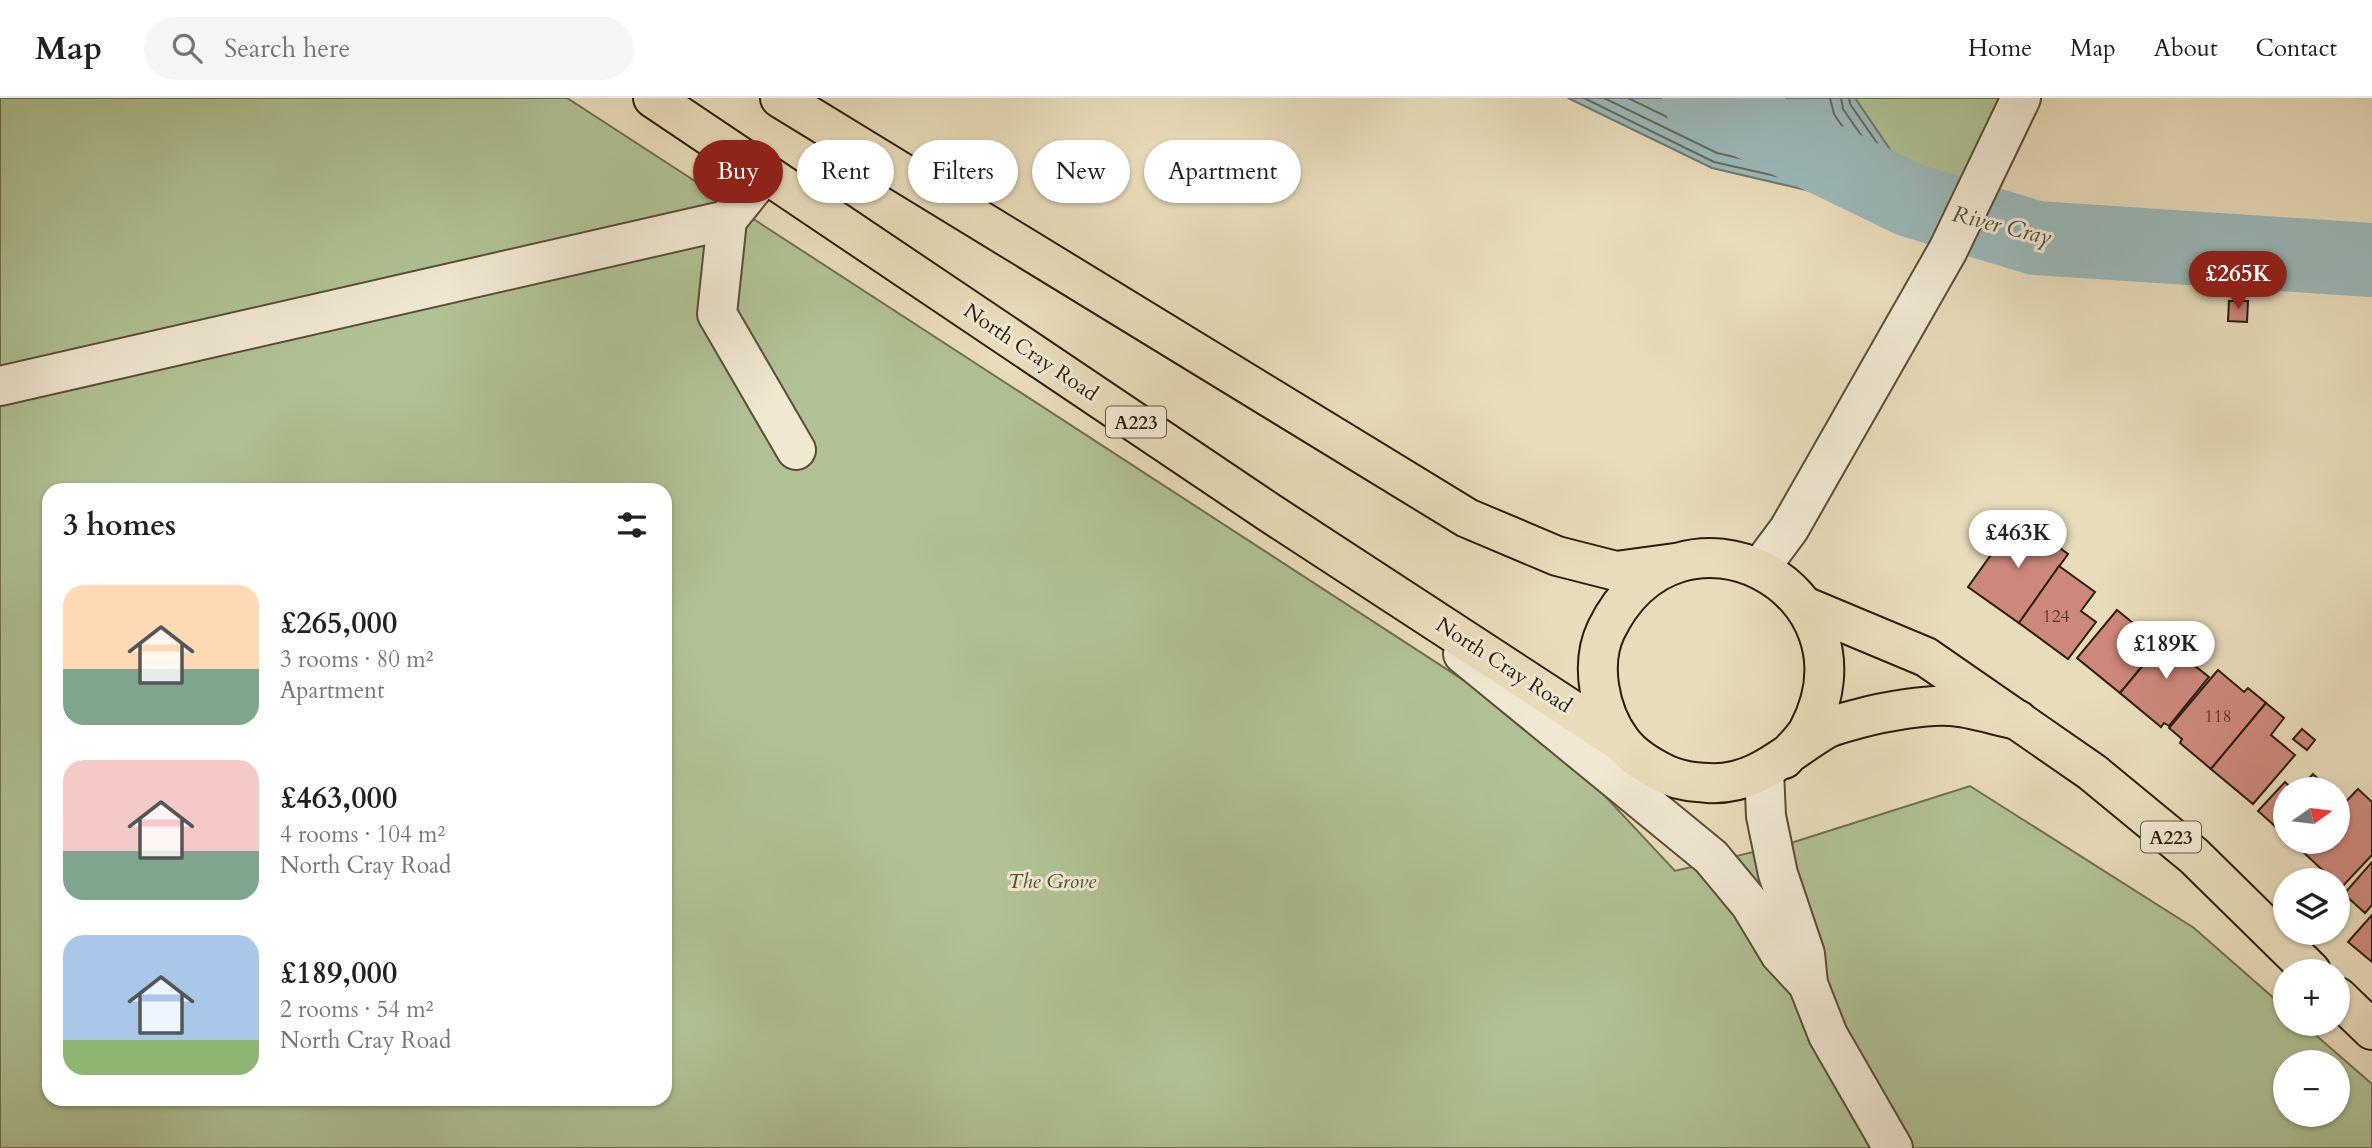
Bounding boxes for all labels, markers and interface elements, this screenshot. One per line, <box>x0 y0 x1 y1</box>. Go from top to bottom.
search box <box>144 17 634 80</box>
text: Map <box>35 26 102 71</box>
icon: search <box>168 29 206 67</box>
text: Search here <box>224 31 350 66</box>
text: Home <box>1968 32 2032 65</box>
text: Map <box>2070 32 2116 65</box>
text: About <box>2154 32 2218 65</box>
text: Contact <box>2256 32 2337 65</box>
chip: Buy <box>693 140 783 203</box>
chip: Rent <box>797 140 894 203</box>
chip: Filters <box>908 140 1018 203</box>
chip: New <box>1032 140 1130 203</box>
chip: Apartment <box>1144 140 1301 203</box>
water label: River Cray <box>1949 198 2055 253</box>
pin: £265K <box>2189 252 2287 311</box>
text: £265K <box>2205 258 2271 289</box>
street label: North Cray Road <box>958 297 1104 408</box>
road number: A223 <box>1106 406 1166 438</box>
text: 3 homes <box>63 505 176 546</box>
icon: filters <box>613 506 651 544</box>
pin: £463K <box>1969 510 2067 570</box>
text: £463K <box>1985 517 2051 548</box>
text: £265,000 <box>280 603 397 644</box>
house number: 124 <box>2042 604 2070 629</box>
street label: North Cray Road <box>1430 611 1577 720</box>
icon: home <box>119 613 203 697</box>
pin: £189K <box>2117 622 2215 681</box>
text: £189K <box>2133 628 2199 659</box>
text: 3 rooms · 80 m² <box>280 644 433 675</box>
text: Apartment <box>280 675 384 706</box>
house number: 118 <box>2204 704 2232 729</box>
north arrow <box>2273 777 2350 854</box>
map controls <box>2273 777 2350 1127</box>
text: £463,000 <box>280 778 397 819</box>
icon: home <box>119 788 203 872</box>
text: 4 rooms · 104 m² <box>280 819 445 850</box>
road number: A223 <box>2141 822 2201 852</box>
text: North Cray Road <box>280 850 451 881</box>
park label: The Grove <box>1008 867 1097 896</box>
button: layers <box>2273 868 2350 945</box>
text: £189,000 <box>280 953 397 994</box>
button: + <box>2273 959 2350 1036</box>
icon: home <box>119 963 203 1047</box>
text: 2 rooms · 54 m² <box>280 994 433 1025</box>
text: North Cray Road <box>280 1025 451 1056</box>
button: − <box>2273 1050 2350 1127</box>

